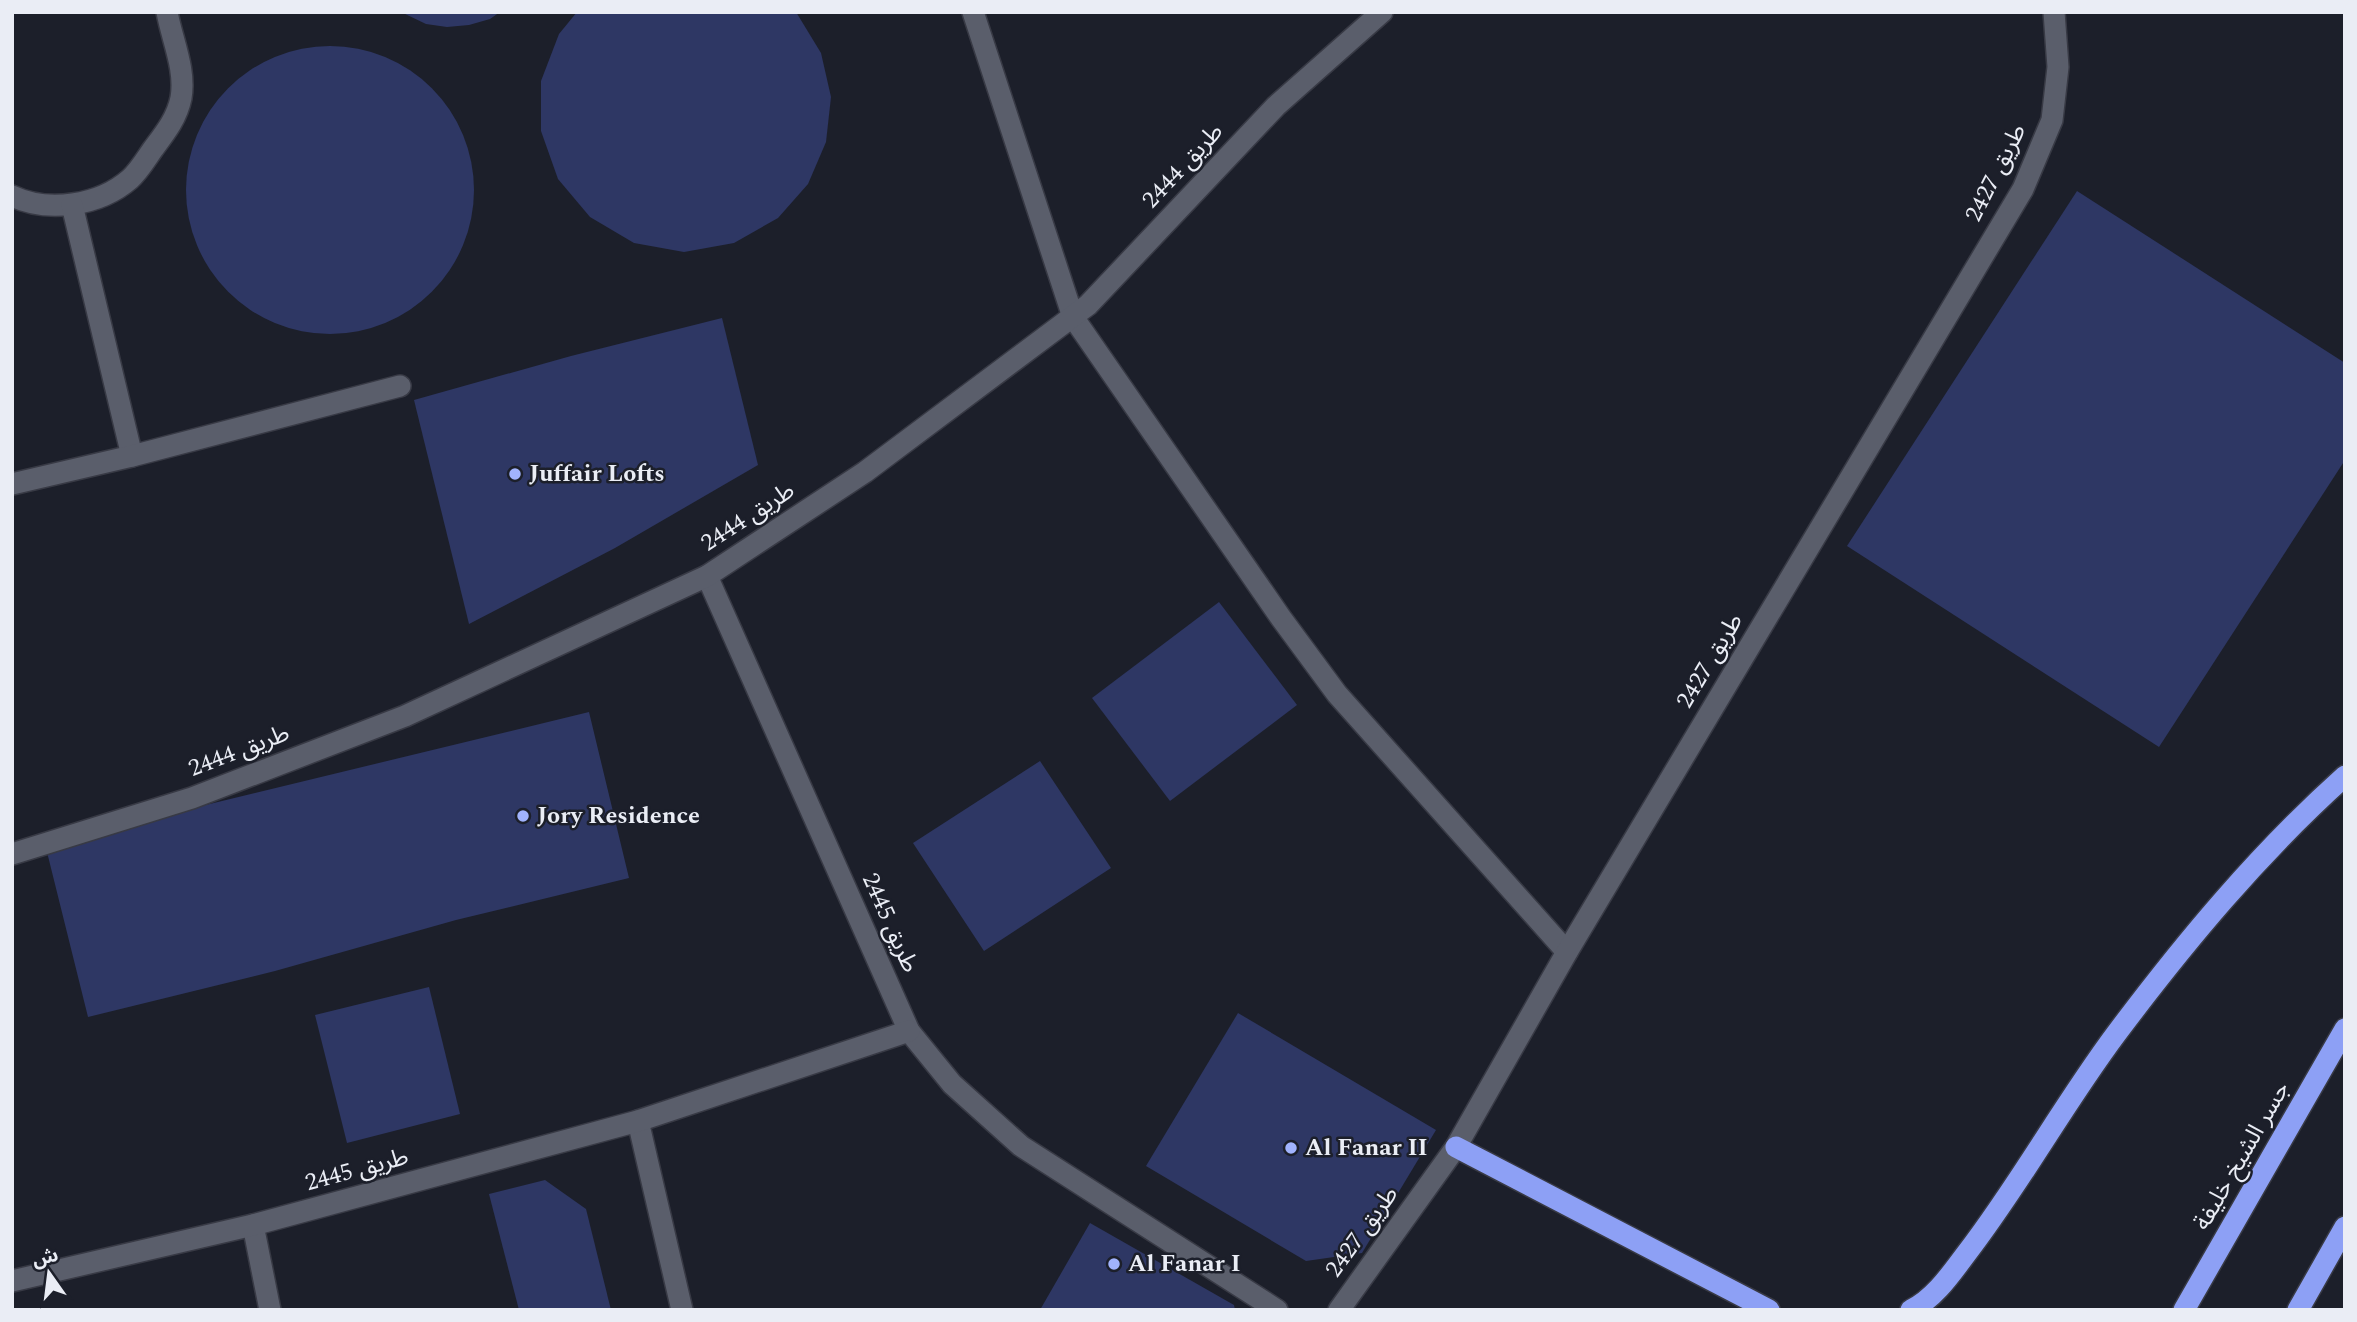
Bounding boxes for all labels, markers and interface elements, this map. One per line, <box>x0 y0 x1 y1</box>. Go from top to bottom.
street label: طريق 2444 <box>1134 115 1232 217</box>
street label: طريق 2427 <box>1956 118 2036 228</box>
place label: Juffair Lofts <box>529 456 665 492</box>
marker: Juffair Lofts <box>507 466 523 482</box>
street label: طريق 2444 <box>694 473 802 561</box>
street label: طريق 2427 <box>1667 606 1753 716</box>
street label: طريق 2444 <box>183 715 295 787</box>
place label: Jory Residence <box>537 798 700 834</box>
marker: Jory Residence <box>515 808 531 824</box>
street label: طريق 2445 <box>852 867 928 979</box>
street label: جسر الشيخ خليفة <box>2185 1075 2299 1237</box>
place label: Al Fanar II <box>1305 1130 1428 1166</box>
street label: طريق 2445 <box>301 1139 413 1201</box>
marker: Al Fanar II <box>1283 1140 1299 1156</box>
street label: طريق 2427 <box>1316 1179 1408 1285</box>
north arrow <box>14 1238 84 1308</box>
text: ش <box>29 1241 61 1275</box>
place label: Al Fanar I <box>1128 1246 1241 1282</box>
marker: Al Fanar I <box>1106 1256 1122 1272</box>

